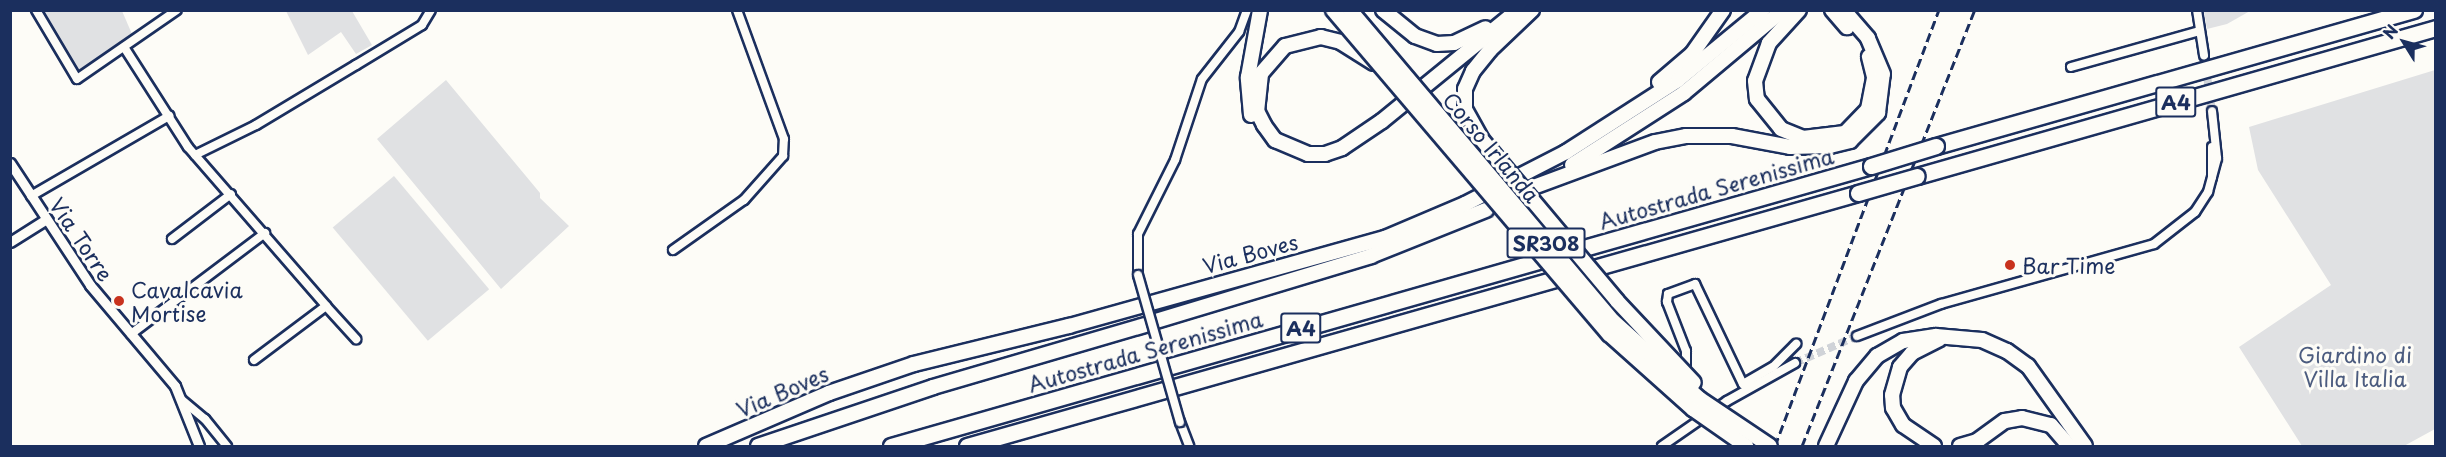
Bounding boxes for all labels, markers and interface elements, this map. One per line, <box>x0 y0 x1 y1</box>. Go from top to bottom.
north arrow <box>2374 12 2434 72</box>
text: N <box>2376 19 2403 43</box>
road number: A4 <box>2155 85 2197 119</box>
street label: Corso Irlanda <box>1438 87 1546 207</box>
street label: Autostrada Serenissima <box>1596 142 1836 234</box>
street label: Via Torre <box>46 193 118 285</box>
road number: SR308 <box>1506 226 1586 260</box>
street label: Via Boves <box>1200 228 1300 278</box>
place label: Bar Time <box>2022 252 2115 278</box>
marker: Bar Time <box>2003 258 2017 272</box>
place label: Cavalcavia Mortise <box>131 276 243 326</box>
marker: Cavalcavia Mortise <box>112 294 126 308</box>
street label: Autostrada Serenissima <box>1025 305 1265 397</box>
road number: A4 <box>1280 311 1322 345</box>
park label: Giardino di Villa Italia <box>2298 341 2412 391</box>
street label: Via Boves <box>732 360 832 422</box>

